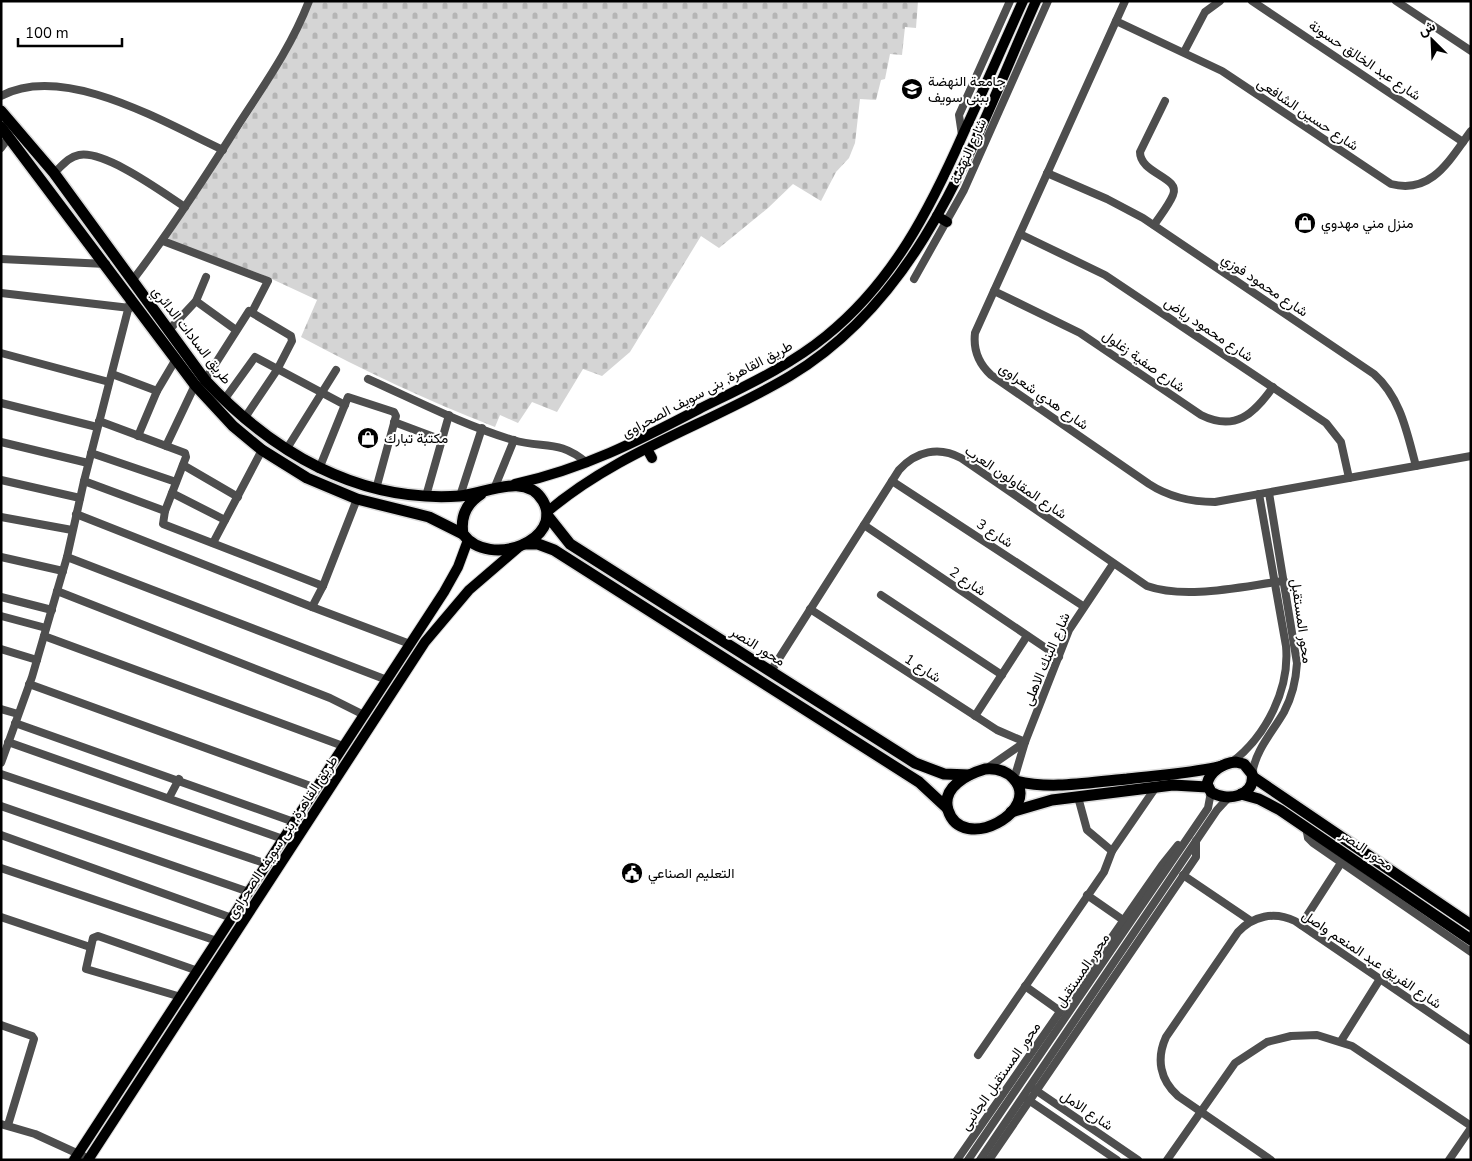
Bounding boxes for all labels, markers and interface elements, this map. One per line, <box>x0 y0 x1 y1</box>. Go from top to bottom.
scale bar <box>18 15 121 47</box>
north arrow <box>1407 15 1457 65</box>
street label: شارع عبد الخالق حسونة <box>1304 16 1424 106</box>
text: ش <box>1415 16 1439 41</box>
text: 100 m <box>25 23 69 43</box>
place label: جامعة النهضة ببنى سويف <box>928 72 1006 107</box>
street label: شارع حسين الشافعى <box>1253 73 1362 156</box>
school or university icon: جامعة النهضة ببنى سويف <box>900 77 924 101</box>
street label: شارع النهضة <box>946 115 992 187</box>
shop icon: منزل مني مهدوي <box>1293 211 1317 235</box>
place label: منزل مني مهدوي <box>1321 214 1414 235</box>
street label: شارع محمود فوزي <box>1217 249 1312 323</box>
street label: طريق السادات الدائري <box>146 282 236 389</box>
street label: شارع محمود رياض <box>1160 293 1257 367</box>
street label: شارع صفية زغلول <box>1098 326 1189 398</box>
street label: طريق القاهرة, بنى سويف الصحراوى <box>618 336 796 443</box>
street label: شارع هدي شعراوى <box>994 358 1092 436</box>
shop icon: مكتبة تبارك <box>356 426 380 450</box>
place label: مكتبة تبارك <box>384 429 448 448</box>
street label: شارع المقاولون العرب <box>960 441 1070 524</box>
street label: شارع 3 <box>972 515 1017 553</box>
street label: شارع 2 <box>945 562 990 601</box>
street label: محور المستقبل <box>1286 578 1317 665</box>
street label: شارع البنك الاهلى <box>1018 610 1076 709</box>
street label: محور النصر <box>726 622 789 671</box>
street label: شارع 1 <box>900 650 945 688</box>
street label: طريق القاهرة, بنى سويف الصحراوى <box>222 752 342 923</box>
street label: محور النصر <box>1335 825 1397 875</box>
public building icon: التعليم الصناعي <box>620 861 644 885</box>
place label: التعليم الصناعي <box>648 864 734 885</box>
street label: شارع الفريق عبد المنعم واصل <box>1298 906 1445 1014</box>
street label: محور المستقبل <box>1051 930 1114 1011</box>
street label: محور المستقبل الجانبى <box>956 1018 1045 1134</box>
street label: شارع الامل <box>1056 1086 1117 1136</box>

